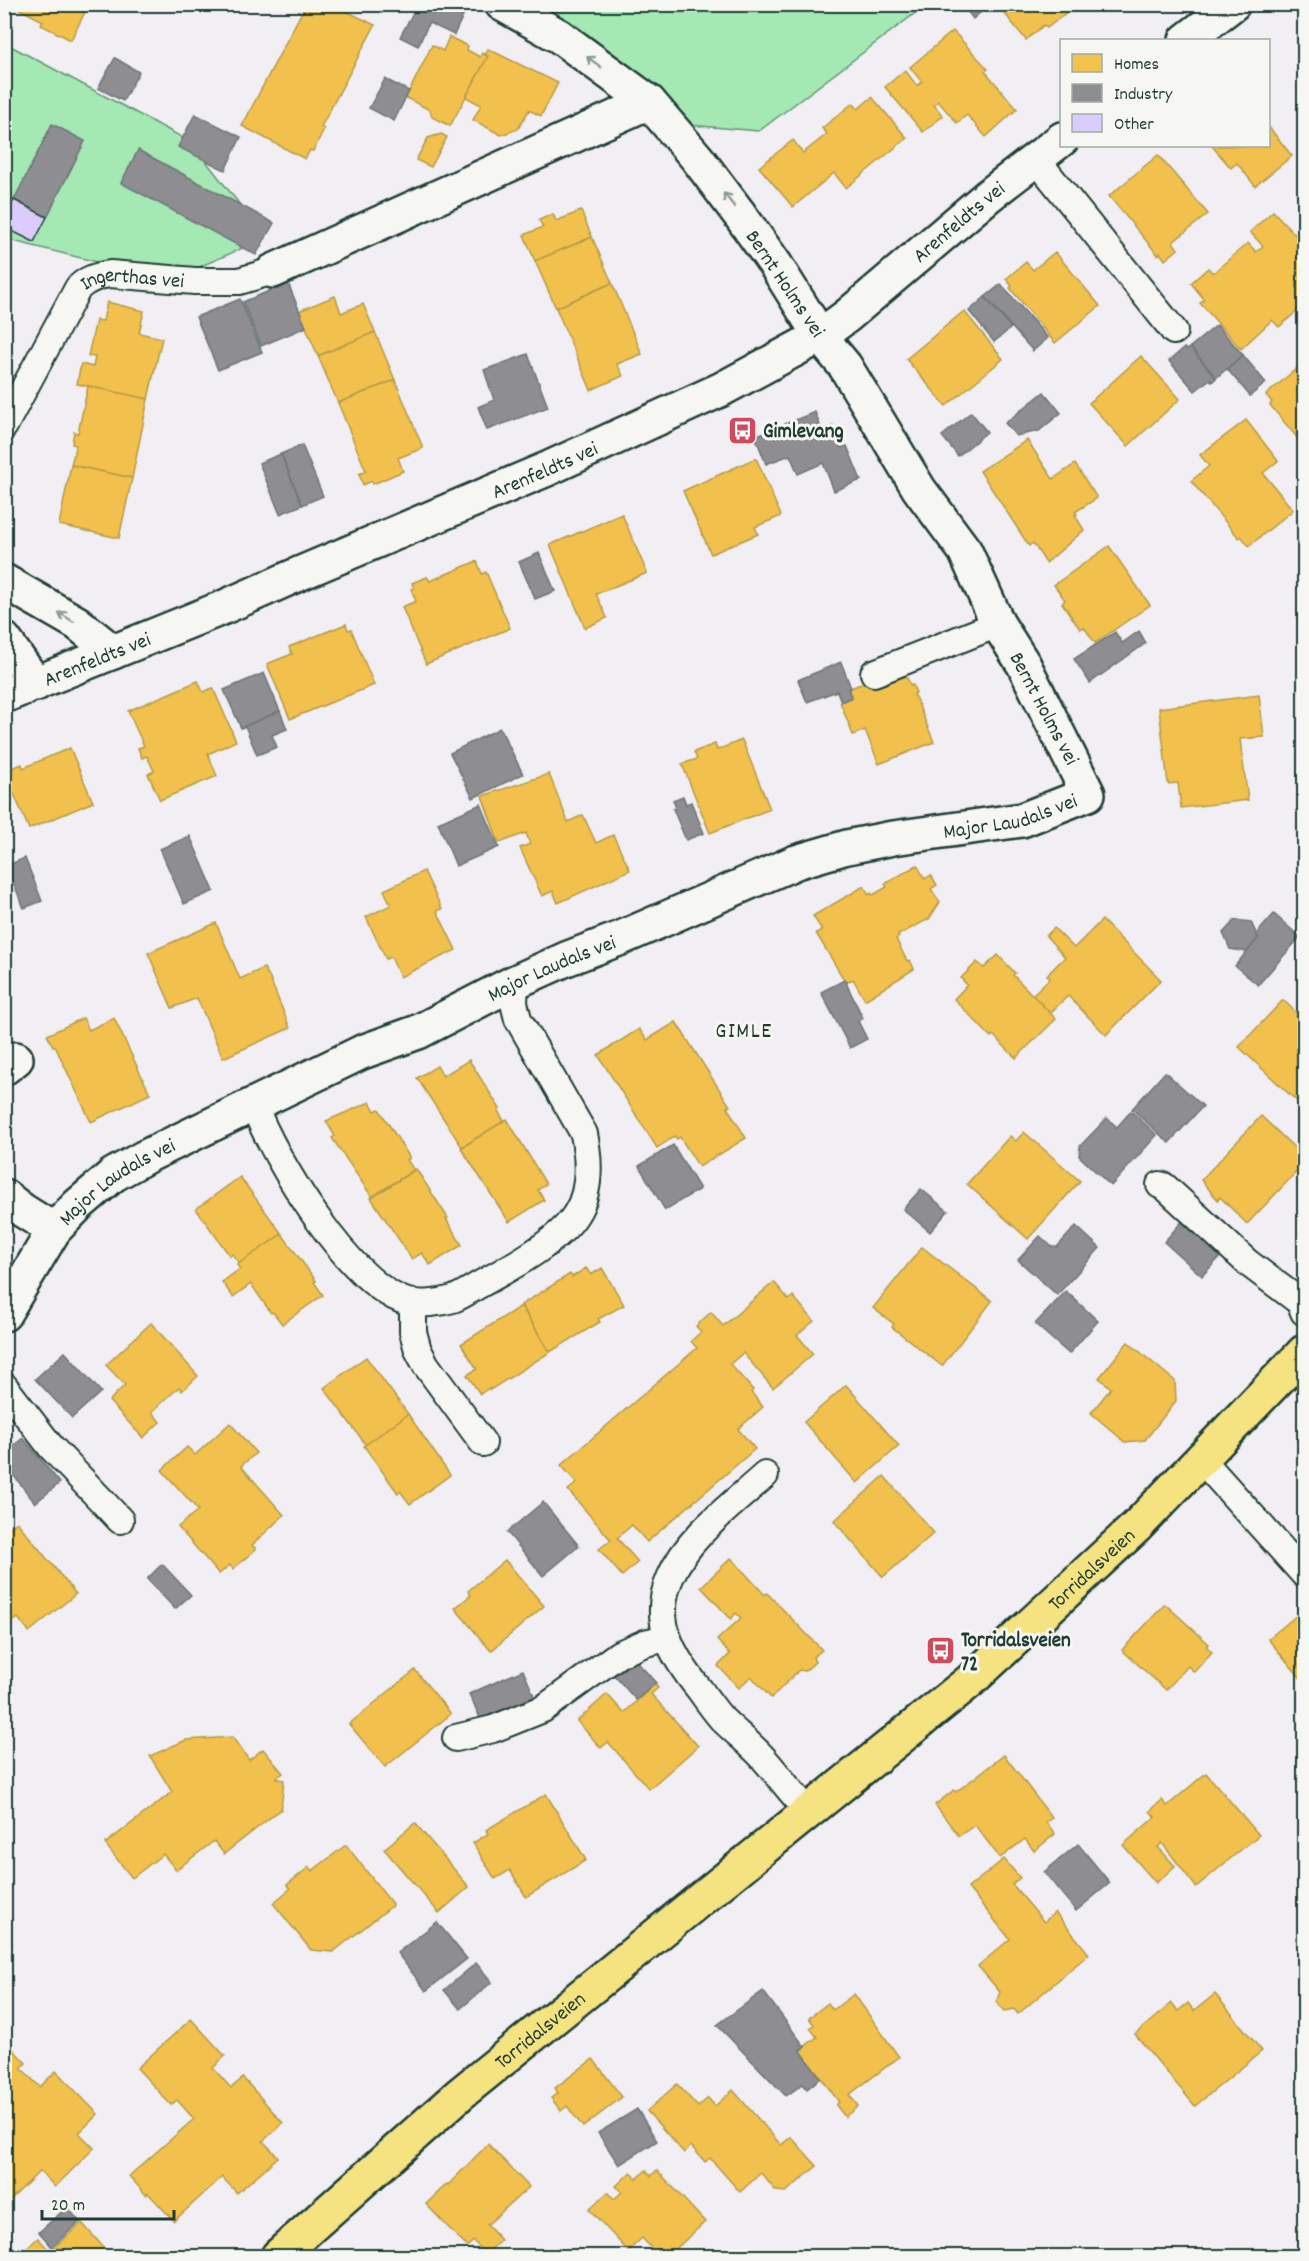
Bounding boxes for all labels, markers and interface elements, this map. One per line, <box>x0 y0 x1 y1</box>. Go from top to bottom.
legend <box>1060 39 1270 147</box>
text: Homes <box>1114 53 1159 78</box>
one-way arrow <box>587 55 603 68</box>
text: Industry <box>1114 83 1173 108</box>
text: Other <box>1114 113 1154 138</box>
street label: Arenfeldts vei <box>907 176 1013 272</box>
one-way arrow <box>723 193 736 209</box>
street label: Bernt Holms vei <box>736 225 831 345</box>
street label: Ingerthas vei <box>75 262 185 299</box>
bus stop icon: Gimlevang <box>726 414 758 446</box>
place label: Gimlevang <box>763 418 844 448</box>
street label: Arenfeldts vei <box>488 436 604 509</box>
one-way arrow <box>58 610 75 623</box>
street label: Arenfeldts vei <box>40 626 156 696</box>
street label: Bernt Holms vei <box>1000 648 1085 771</box>
street label: Major Laudals vei <box>942 788 1083 849</box>
street label: Major Laudals vei <box>483 929 621 1012</box>
district label: GIMLE <box>715 1017 773 1048</box>
street label: Major Laudals vei <box>53 1132 181 1234</box>
street label: Torridalsveien <box>1043 1523 1143 1619</box>
place label: Torridalsveien 72 <box>961 1627 1071 1681</box>
bus stop icon: Torridalsveien 72 <box>924 1635 956 1667</box>
street label: Torridalsveien <box>489 1986 593 2078</box>
scale bar <box>42 2183 174 2221</box>
text: 20 m <box>51 2194 85 2219</box>

